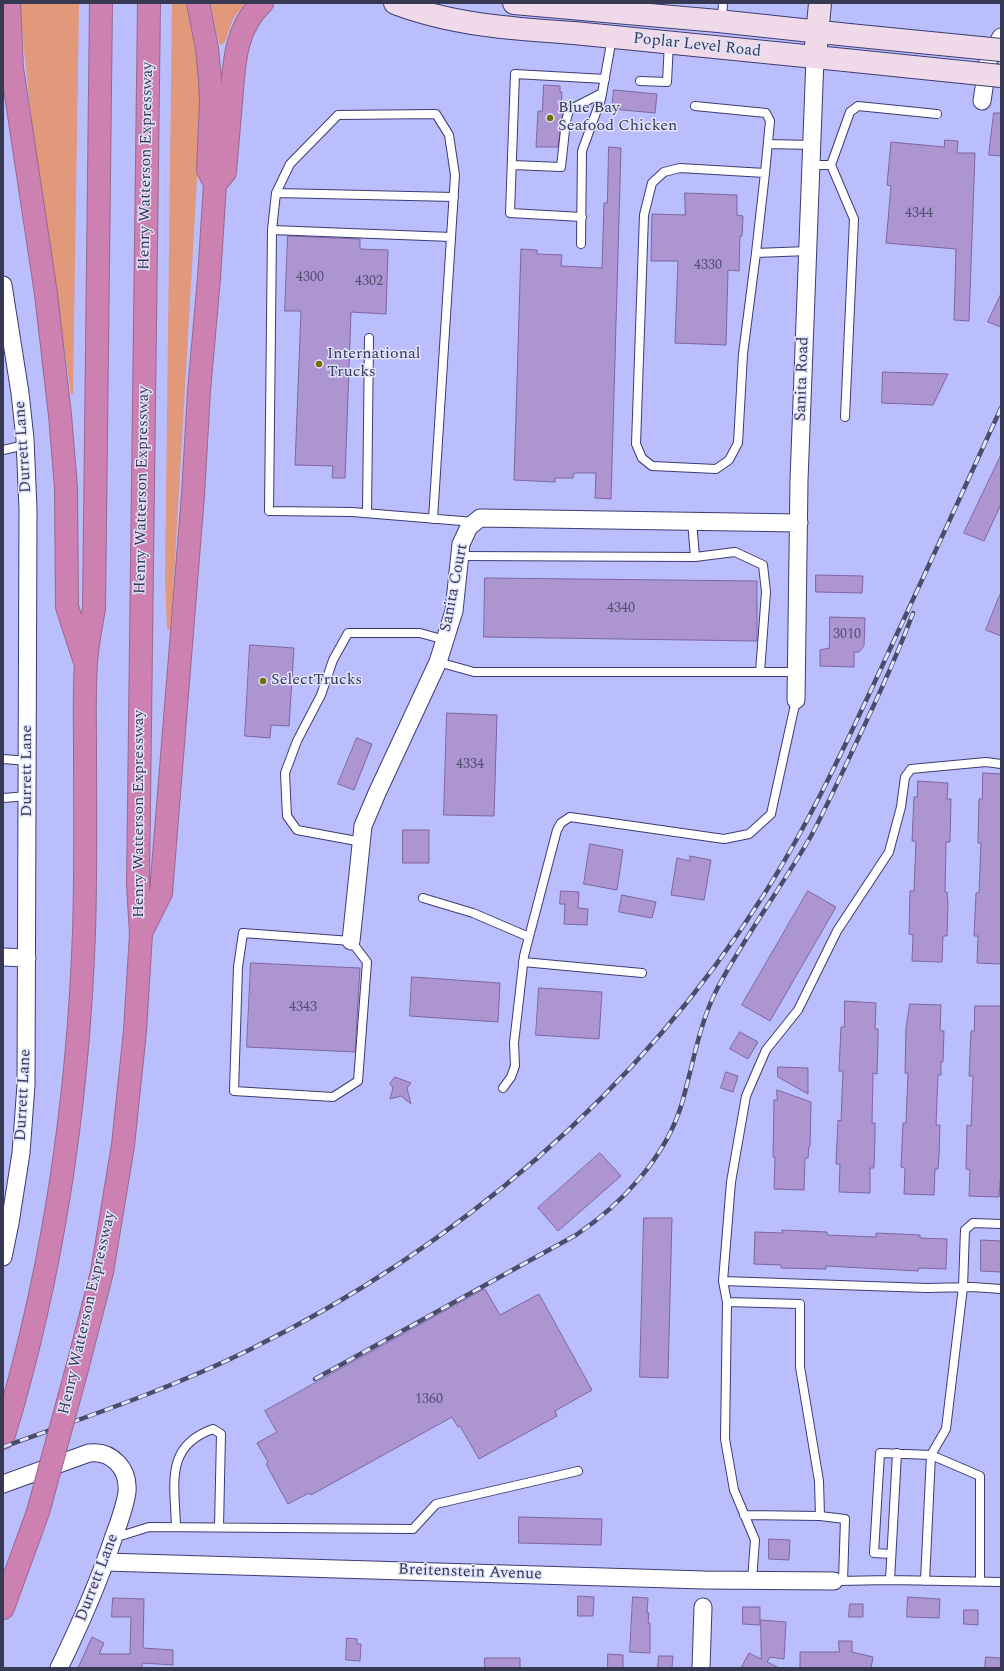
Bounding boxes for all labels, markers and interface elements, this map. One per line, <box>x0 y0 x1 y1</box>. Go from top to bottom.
street label: Poplar Level Road <box>632 30 762 62</box>
street label: Henry Watterson Expressway <box>136 62 158 270</box>
place label: Blue Bay Seafood Chicken <box>558 99 677 137</box>
marker: Blue Bay Seafood Chicken <box>545 113 555 123</box>
house number: 4344 <box>905 206 933 222</box>
house number: 4330 <box>694 258 722 274</box>
house number: 4300 <box>296 270 324 286</box>
house number: 4302 <box>355 274 383 290</box>
street label: Sanita Road <box>792 336 814 422</box>
place label: International Trucks <box>327 345 420 383</box>
marker: International Trucks <box>314 359 324 369</box>
street label: Henry Watterson Expressway <box>132 386 154 594</box>
street label: Durrett Lane <box>11 400 37 494</box>
street label: Sanita Court <box>437 542 473 634</box>
house number: 4340 <box>607 601 635 617</box>
house number: 3010 <box>833 627 861 643</box>
place label: SelectTrucks <box>271 671 362 691</box>
marker: SelectTrucks <box>258 676 268 686</box>
street label: Henry Watterson Expressway <box>130 710 150 918</box>
street label: Durrett Lane <box>18 725 38 817</box>
house number: 4334 <box>456 757 484 773</box>
house number: 4343 <box>289 1000 317 1016</box>
street label: Durrett Lane <box>12 1048 36 1142</box>
street label: Henry Watterson Expressway <box>55 1209 121 1417</box>
house number: 1360 <box>415 1392 443 1408</box>
street label: Durrett Lane <box>73 1532 123 1624</box>
street label: Breitenstein Avenue <box>398 1561 542 1585</box>

